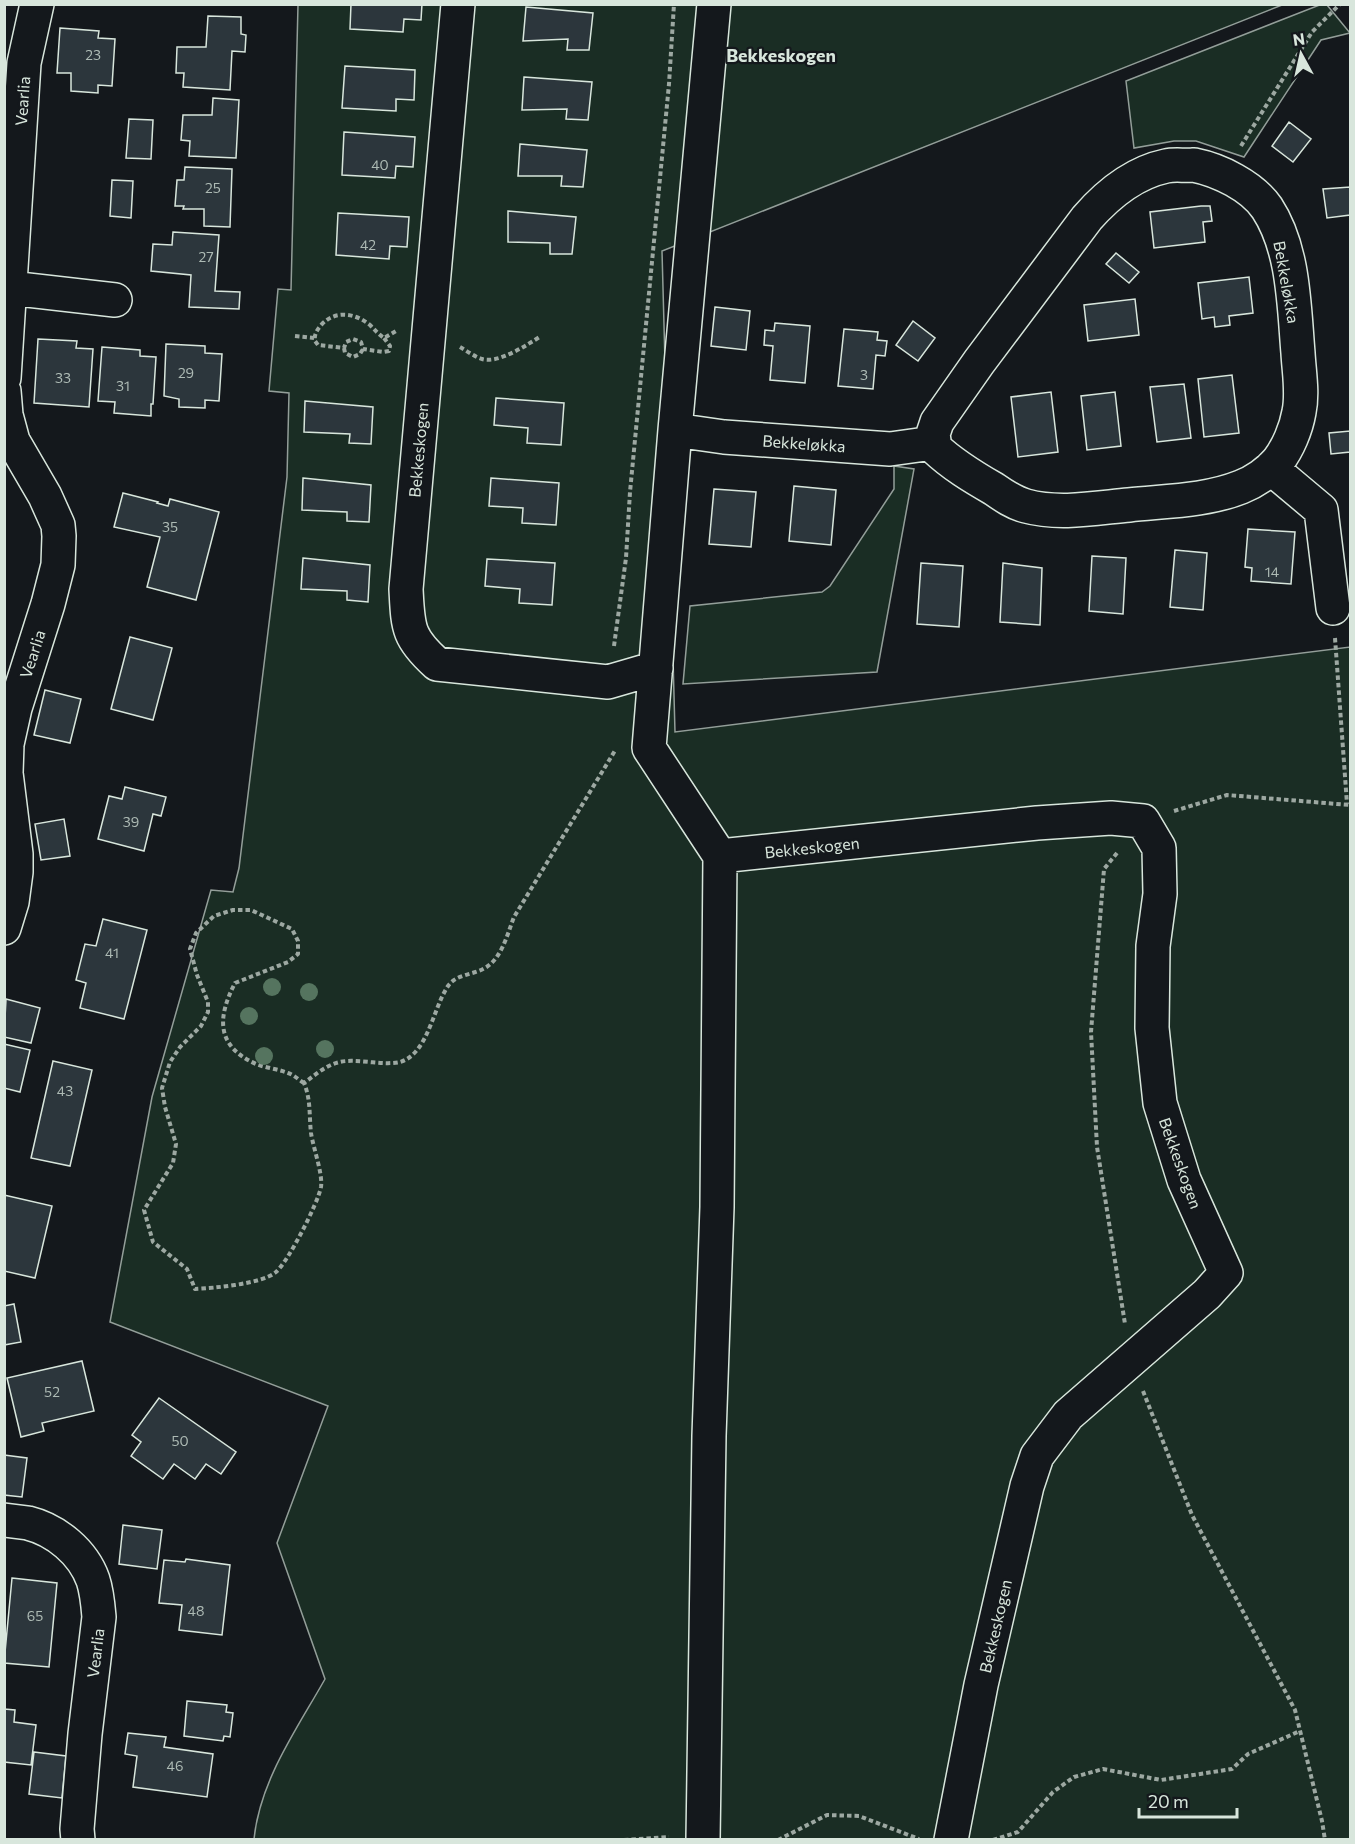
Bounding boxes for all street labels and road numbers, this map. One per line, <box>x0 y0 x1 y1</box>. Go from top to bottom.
street label: Vearlia <box>11 76 33 126</box>
street label: Bekkeløkka <box>1270 239 1304 325</box>
street label: Bekkeskogen <box>404 402 432 498</box>
street label: Bekkeløkka <box>762 431 846 455</box>
street label: Vearlia <box>15 627 49 681</box>
street label: Bekkeskogen <box>764 833 860 861</box>
street label: Bekkeskogen <box>1156 1115 1206 1211</box>
street label: Bekkeskogen <box>975 1577 1015 1675</box>
street label: Vearlia <box>83 1627 107 1679</box>

